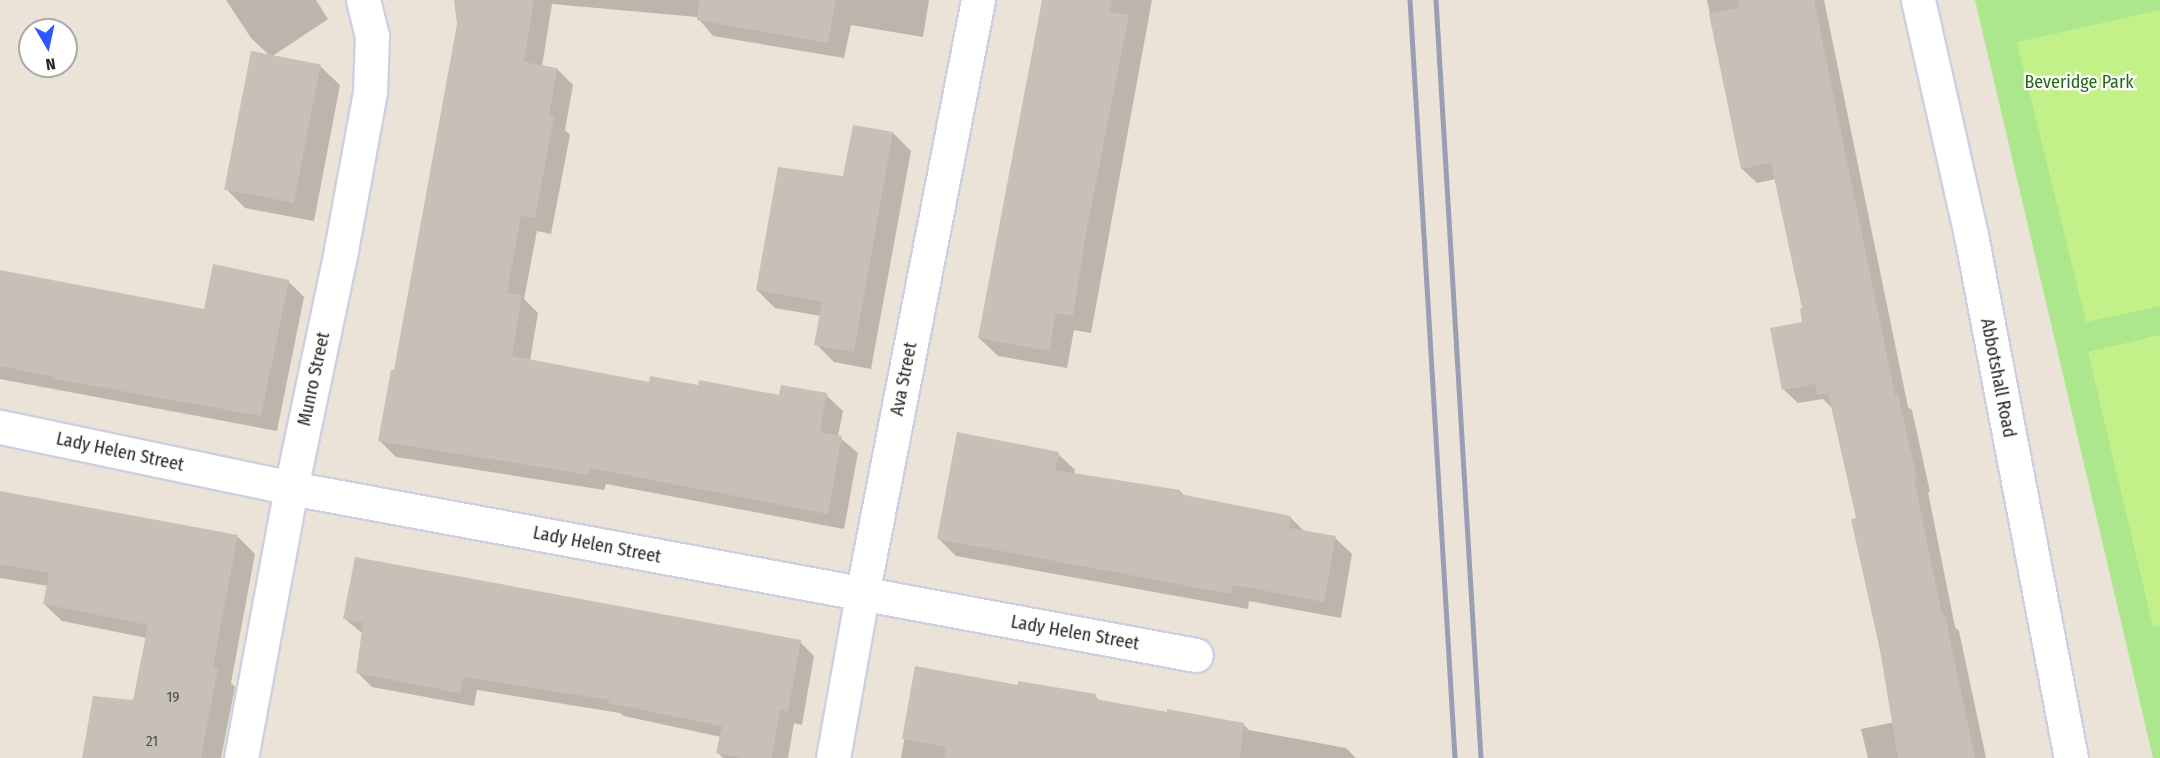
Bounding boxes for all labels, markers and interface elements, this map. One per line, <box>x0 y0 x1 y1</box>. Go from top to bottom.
north arrow <box>18 18 78 78</box>
text: N <box>44 54 57 74</box>
park label: Beveridge Park <box>2024 71 2134 93</box>
street label: Abbotshall Road <box>1976 317 2020 439</box>
street label: Munro Street <box>294 330 334 428</box>
street label: Ava Street <box>886 340 922 418</box>
street label: Lady Helen Street <box>54 428 186 476</box>
street label: Lady Helen Street <box>531 522 663 568</box>
street label: Lady Helen Street <box>1009 611 1141 655</box>
house number: 19 <box>166 689 180 707</box>
house number: 21 <box>146 733 158 751</box>

